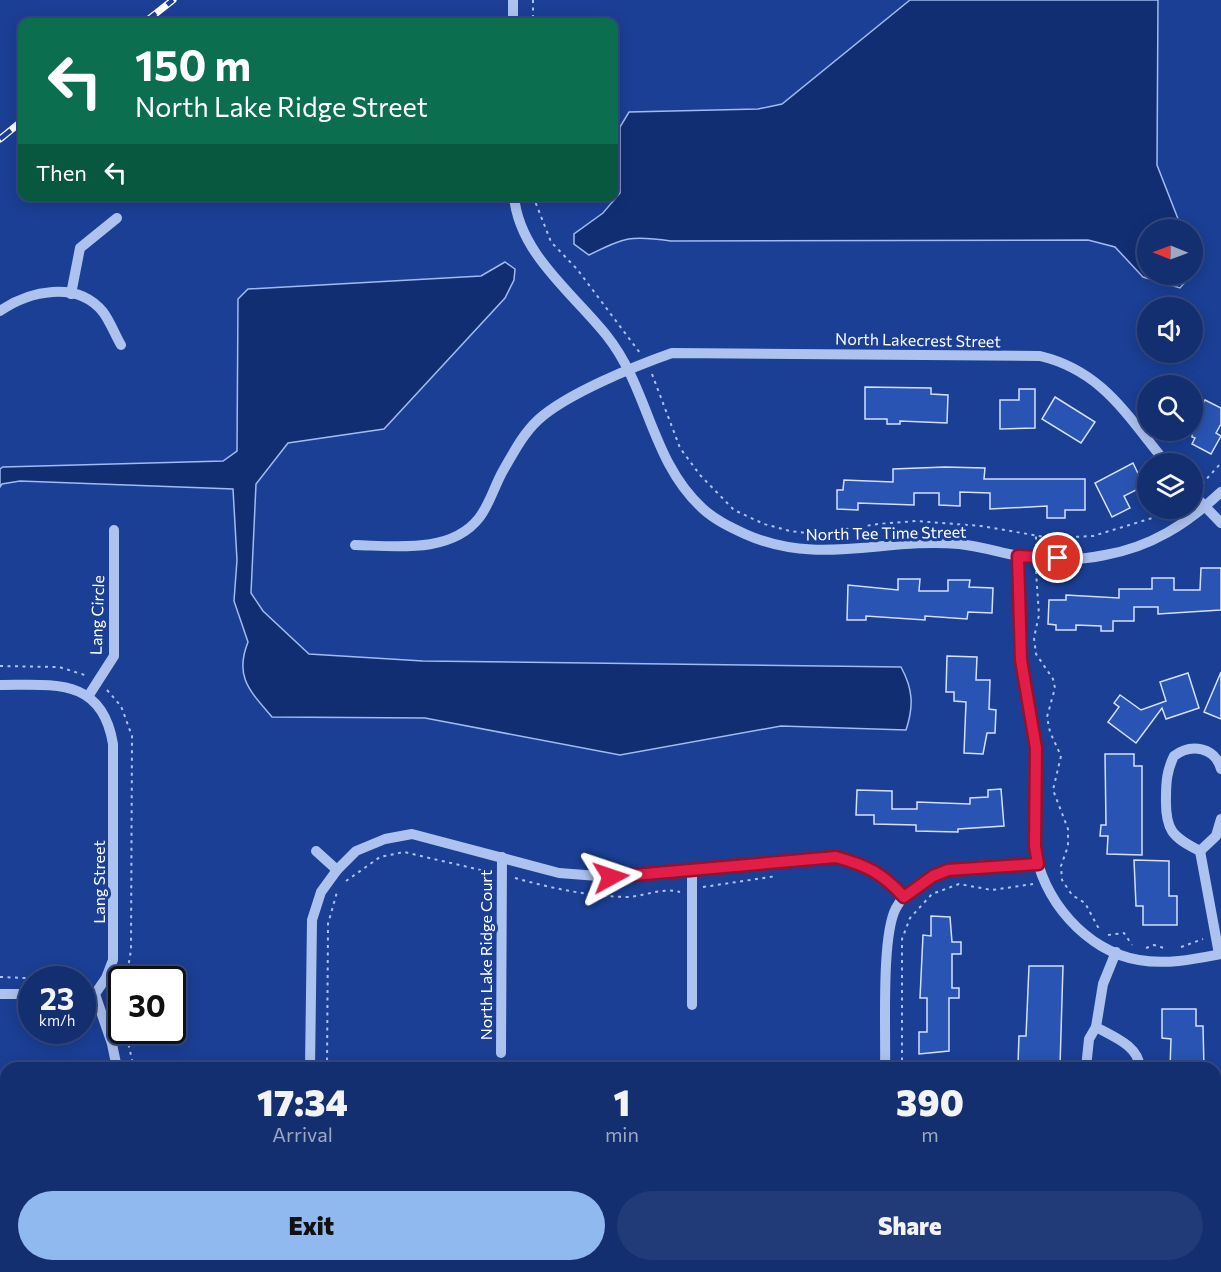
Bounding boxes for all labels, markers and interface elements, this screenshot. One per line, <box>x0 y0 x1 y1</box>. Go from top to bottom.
text: 150 m <box>135 38 251 90</box>
icon: left <box>36 42 114 120</box>
text: North Lake Ridge Street <box>135 90 428 123</box>
icon: left <box>99 156 132 189</box>
text: Then <box>36 159 87 186</box>
north arrow <box>1137 219 1203 285</box>
map controls <box>1137 219 1203 519</box>
button: sound <box>1137 297 1203 363</box>
street label: North Lakecrest Street <box>835 329 1001 350</box>
button: search <box>1137 375 1203 441</box>
button: layers <box>1137 453 1203 519</box>
street label: North Tee Time Street <box>805 522 967 543</box>
pin <box>1032 532 1083 583</box>
icon: arrive <box>1041 541 1074 574</box>
street label: Lang Circle <box>86 575 107 655</box>
street label: Lang Street <box>89 840 108 924</box>
position arrow <box>579 845 643 909</box>
street label: North Lake Ridge Court <box>476 869 495 1040</box>
speed limit sign: 30 <box>108 966 186 1044</box>
text: 23 <box>40 979 74 1016</box>
text: km/h <box>39 1011 75 1029</box>
text: 17:34 <box>257 1079 348 1123</box>
text: 1 <box>614 1079 630 1123</box>
text: 390 <box>896 1079 964 1123</box>
text: Arrival <box>272 1122 333 1146</box>
text: min <box>605 1122 639 1146</box>
text: m <box>921 1122 939 1146</box>
button: Exit <box>18 1191 605 1260</box>
button: Share <box>617 1191 1203 1260</box>

